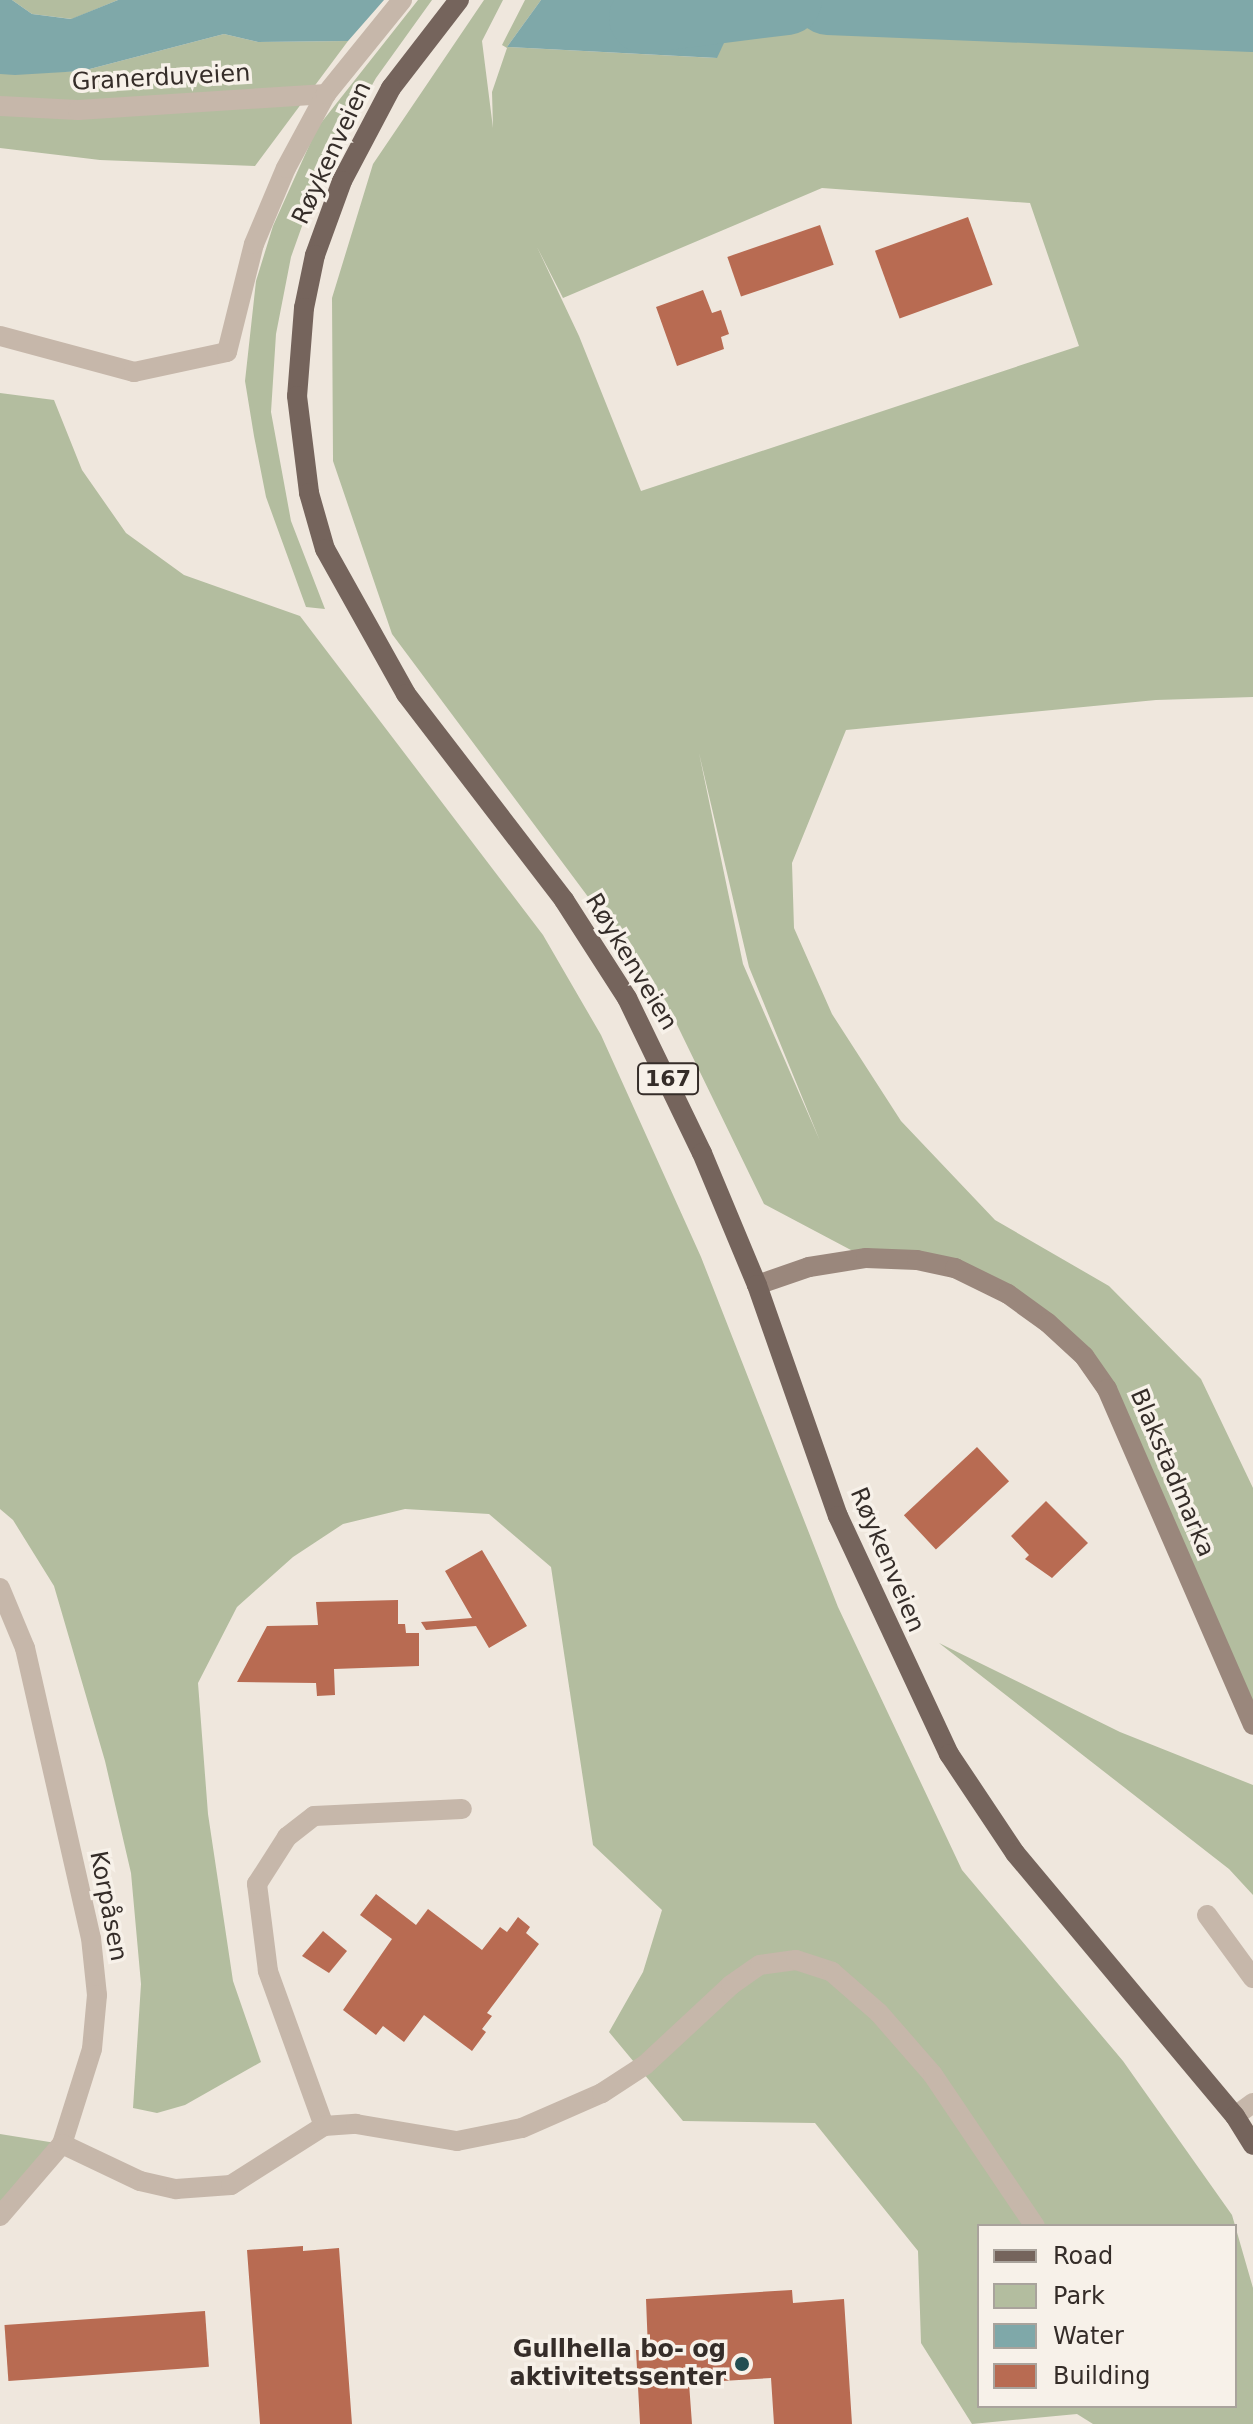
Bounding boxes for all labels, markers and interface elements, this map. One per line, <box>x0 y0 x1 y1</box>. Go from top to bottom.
street label: Granerduveien <box>71 59 251 97</box>
street label: Røykenveien <box>286 77 378 229</box>
street label: Røykenveien <box>579 888 683 1036</box>
road number: 167 <box>636 1061 700 1097</box>
street label: Blakstadmarka <box>1124 1385 1220 1561</box>
street label: Røykenveien <box>844 1483 930 1637</box>
street label: Korpåsen <box>83 1849 133 1963</box>
legend <box>977 2224 1237 2408</box>
text: Road <box>1053 2242 1113 2270</box>
text: Park <box>1053 2282 1105 2310</box>
text: Water <box>1053 2322 1124 2350</box>
place label: Gullhella bo- og aktivitetssenter <box>510 2336 726 2392</box>
marker: Gullhella bo- og aktivitetssenter <box>733 2355 751 2373</box>
text: Building <box>1053 2362 1150 2390</box>

